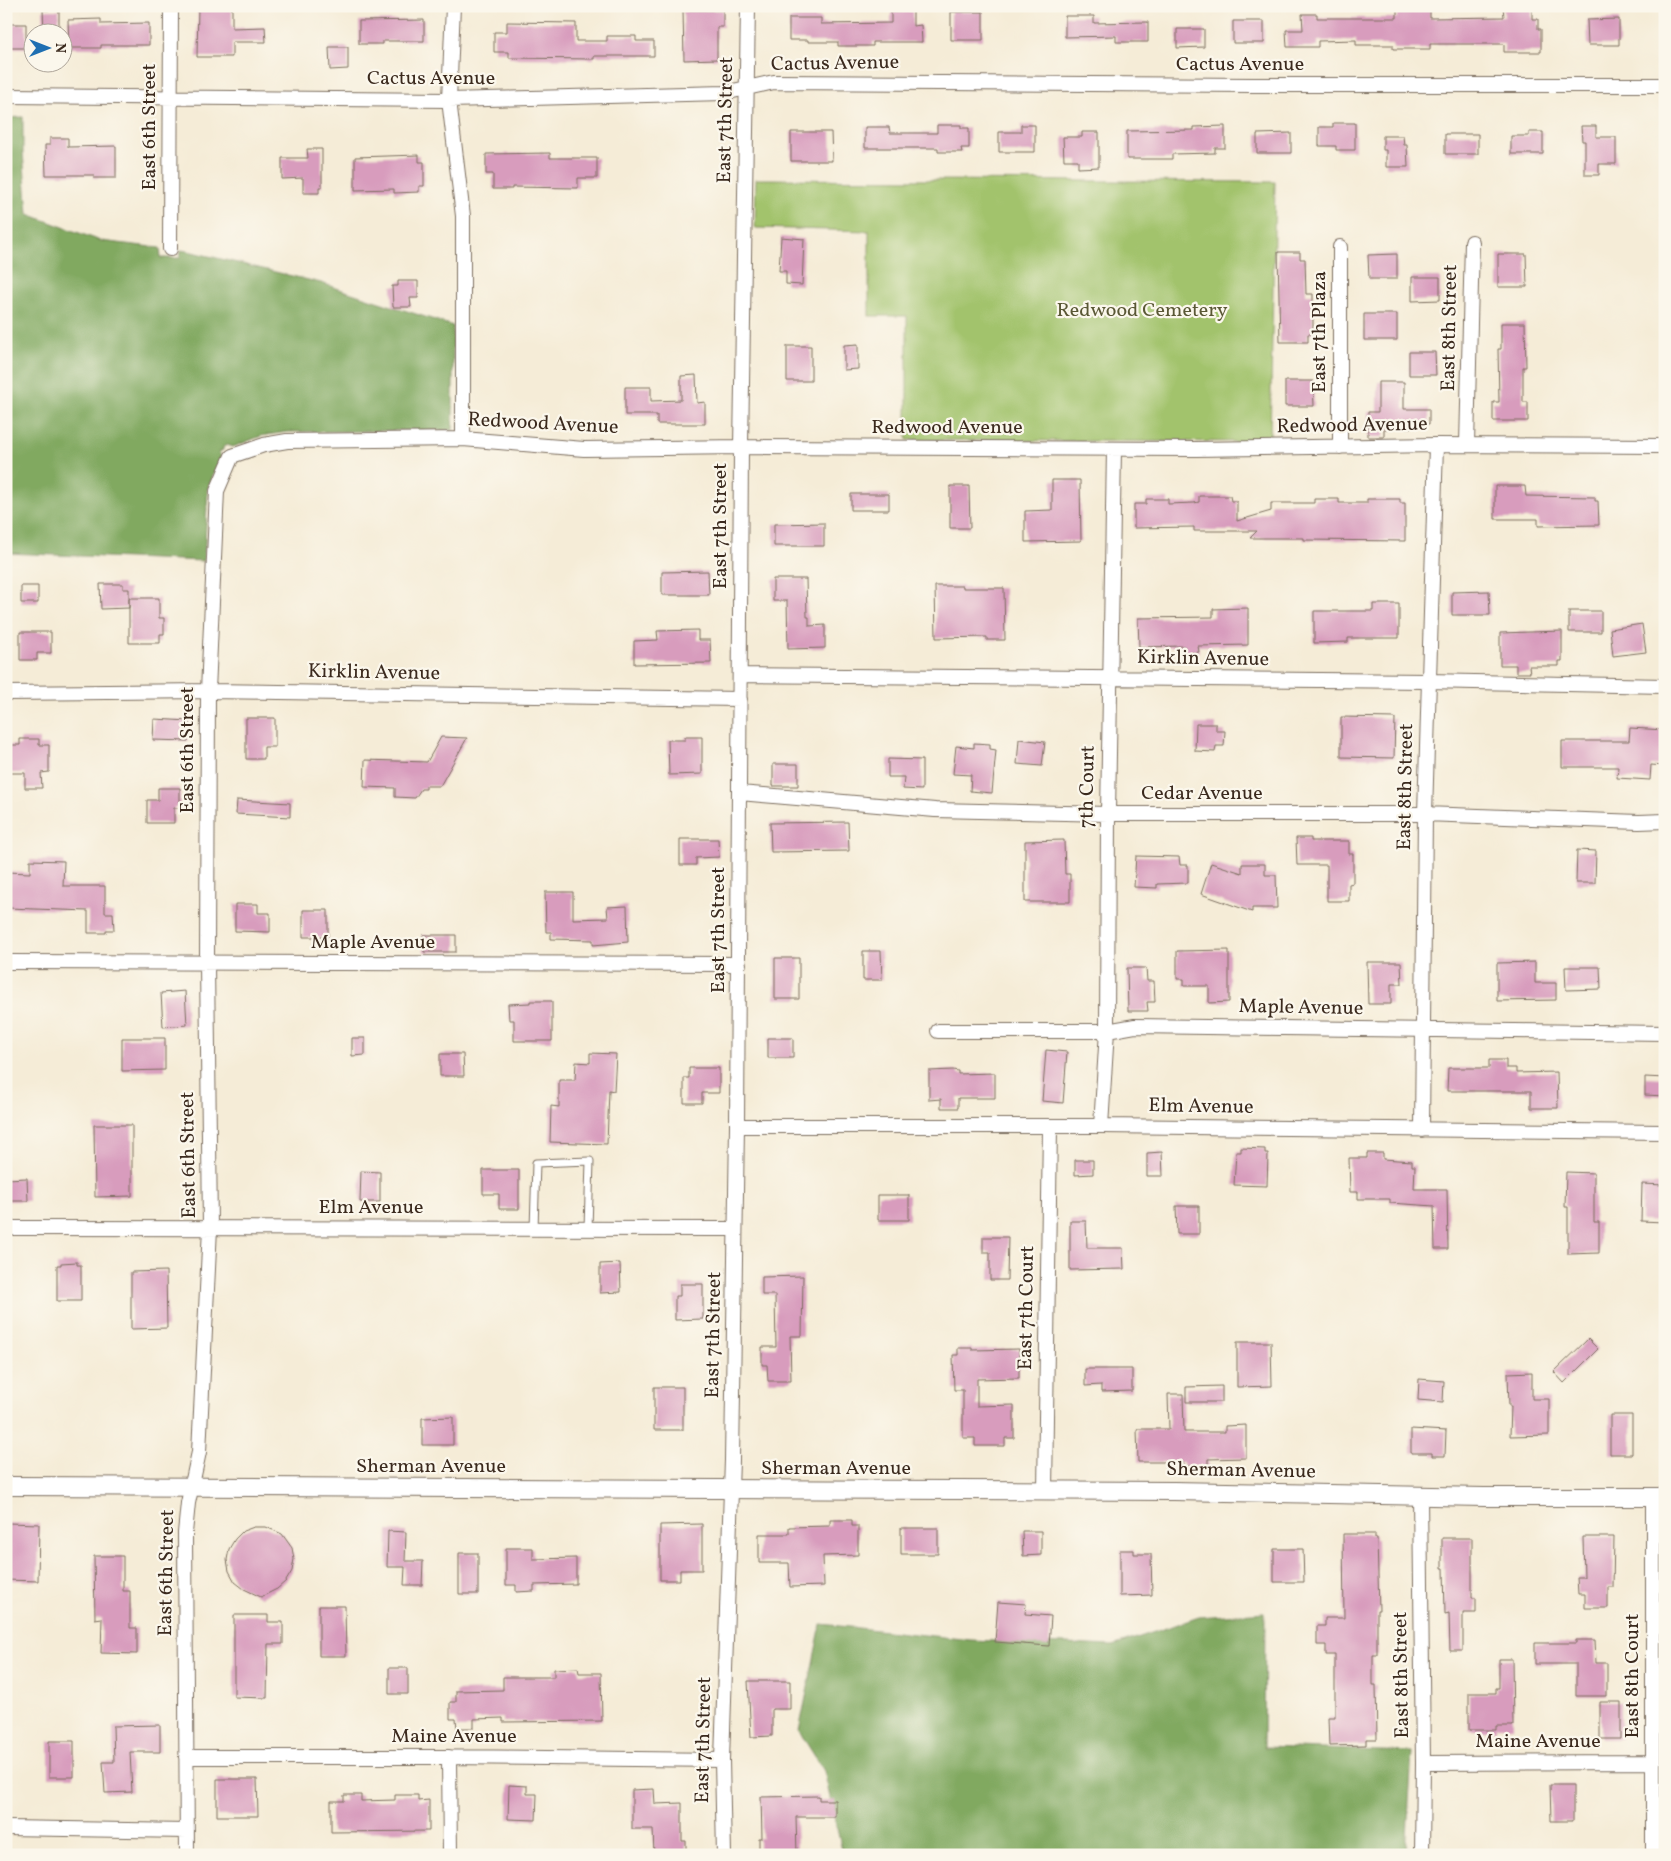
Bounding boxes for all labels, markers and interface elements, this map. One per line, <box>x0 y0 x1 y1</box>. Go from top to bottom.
north arrow <box>22 22 72 72</box>
text: N <box>50 43 69 53</box>
street label: Cactus Avenue <box>771 49 899 79</box>
street label: Cactus Avenue <box>1176 51 1304 79</box>
street label: East 7th Street <box>711 56 741 184</box>
street label: East 6th Street <box>136 63 164 191</box>
street label: Cactus Avenue <box>367 65 495 93</box>
street label: East 8th Street <box>1435 264 1465 392</box>
street label: East 7th Plaza <box>1306 271 1334 393</box>
park label: Redwood Cemetery <box>1056 297 1228 325</box>
street label: Redwood Avenue <box>467 406 619 442</box>
street label: Redwood Avenue <box>1276 411 1428 441</box>
street label: Redwood Avenue <box>871 414 1023 442</box>
street label: East 7th Street <box>707 463 735 589</box>
street label: Kirklin Avenue <box>1137 644 1269 674</box>
street label: Kirklin Avenue <box>308 658 440 688</box>
street label: East 6th Street <box>174 686 202 814</box>
street label: East 8th Street <box>1391 723 1421 851</box>
street label: 7th Court <box>1073 745 1103 829</box>
street label: Cedar Avenue <box>1141 780 1263 808</box>
street label: East 7th Street <box>705 867 733 993</box>
street label: Maple Avenue <box>311 929 435 957</box>
street label: Maple Avenue <box>1238 993 1364 1023</box>
street label: East 6th Street <box>174 1091 204 1219</box>
street label: Elm Avenue <box>1148 1092 1254 1122</box>
street label: Elm Avenue <box>318 1194 424 1222</box>
street label: East 7th Court <box>1012 1245 1042 1371</box>
street label: East 7th Street <box>699 1271 729 1399</box>
street label: Sherman Avenue <box>356 1453 506 1481</box>
street label: Sherman Avenue <box>761 1455 911 1483</box>
street label: Sherman Avenue <box>1166 1456 1316 1486</box>
street label: East 6th Street <box>152 1509 182 1637</box>
street label: East 8th Street <box>1387 1611 1417 1739</box>
street label: East 8th Court <box>1619 1613 1647 1739</box>
street label: East 7th Street <box>689 1676 719 1804</box>
street label: Maine Avenue <box>391 1723 517 1751</box>
street label: Maine Avenue <box>1475 1728 1601 1756</box>

